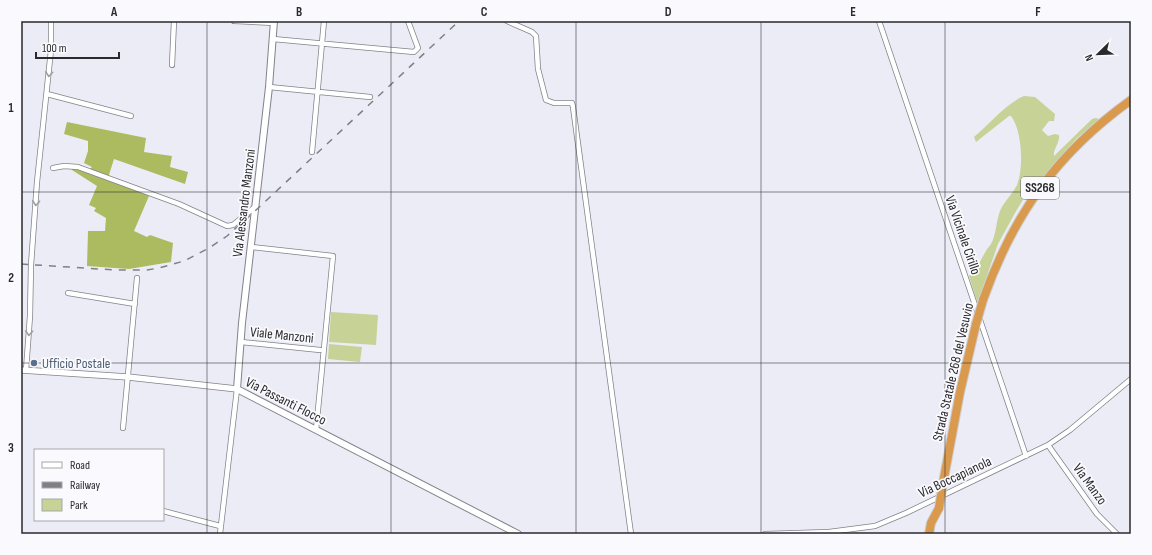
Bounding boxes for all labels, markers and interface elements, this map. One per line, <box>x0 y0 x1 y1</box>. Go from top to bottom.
text: A <box>110 4 118 20</box>
text: B <box>296 4 302 20</box>
text: C <box>481 4 488 20</box>
text: D <box>665 4 672 20</box>
text: E <box>850 4 856 20</box>
text: F <box>1035 4 1041 20</box>
scale bar <box>36 34 119 60</box>
north arrow <box>1078 34 1118 74</box>
text: 100 m <box>42 41 67 56</box>
text: N <box>1082 52 1096 63</box>
one-way arrow <box>45 71 54 77</box>
text: 1 <box>8 100 14 116</box>
street label: Via Alessandro Manzoni <box>229 148 259 258</box>
road number: SS268 <box>1021 177 1059 199</box>
street label: Via Vicinale Cirillo <box>942 193 985 277</box>
one-way arrow <box>31 200 40 206</box>
text: 2 <box>8 270 14 286</box>
street label: Strada Statale 268 del Vesuvio <box>929 301 977 443</box>
street label: Viale Manzoni <box>249 323 315 347</box>
one-way arrow <box>25 330 33 336</box>
place label: Ufficio Postale <box>42 355 110 372</box>
marker: Ufficio Postale <box>29 358 39 368</box>
street label: Via Passanti Flocco <box>243 373 330 429</box>
text: 3 <box>8 440 14 456</box>
legend <box>34 449 164 521</box>
street label: Via Boccapianola <box>916 453 994 501</box>
text: Road <box>70 458 90 473</box>
street label: Via Manzo <box>1069 460 1111 508</box>
text: Railway <box>70 478 101 493</box>
text: Park <box>70 498 88 513</box>

